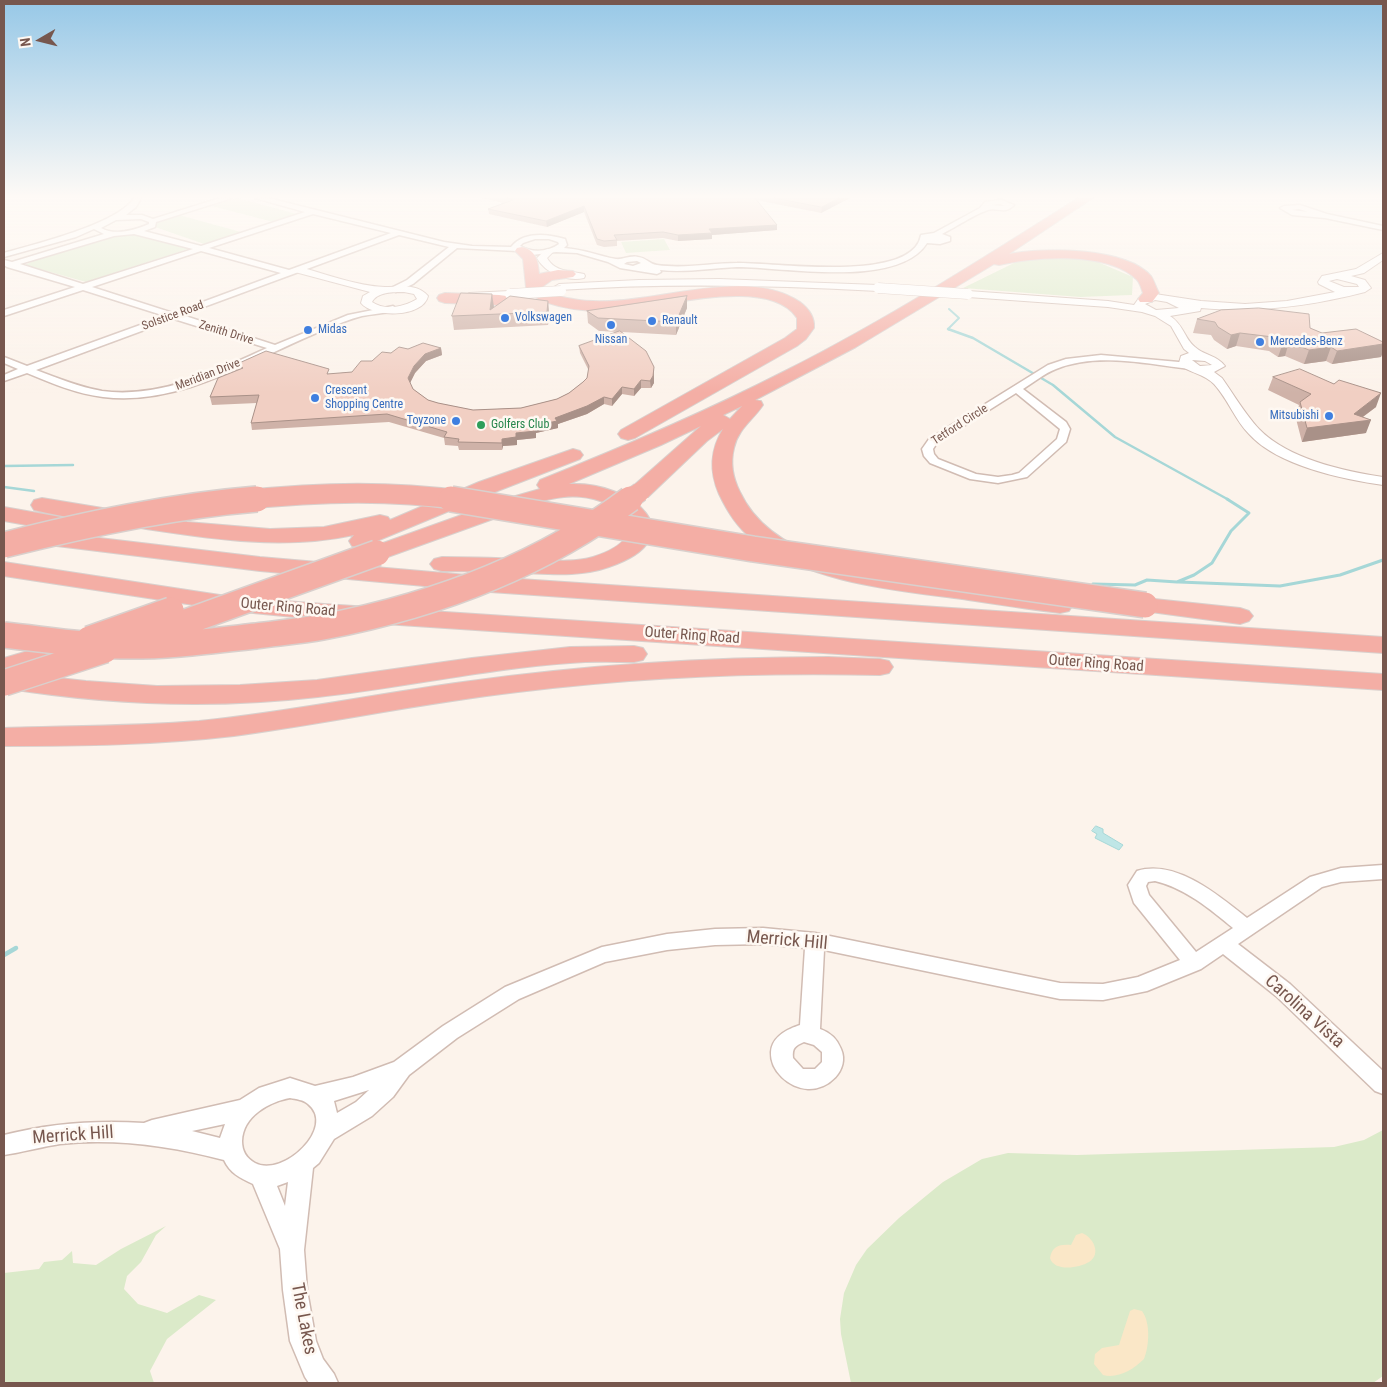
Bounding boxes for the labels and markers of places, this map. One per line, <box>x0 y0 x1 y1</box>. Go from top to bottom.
place label: Volkswagen <box>515 311 572 325</box>
marker: Volkswagen <box>499 312 511 324</box>
place label: Renault <box>662 314 698 328</box>
marker: Renault <box>646 315 658 327</box>
marker: Nissan <box>605 319 617 331</box>
place label: Midas <box>318 323 347 337</box>
marker: Midas <box>302 324 314 336</box>
place label: Nissan <box>595 333 627 347</box>
place label: Mercedes-Benz <box>1270 335 1343 349</box>
marker: Mercedes-Benz <box>1254 336 1266 348</box>
place label: Crescent Shopping Centre <box>325 384 403 412</box>
marker: Crescent Shopping Centre <box>309 392 321 404</box>
place label: Mitsubishi <box>1270 409 1319 423</box>
marker: Mitsubishi <box>1323 410 1335 422</box>
place label: Toyzone <box>407 414 446 428</box>
marker: Toyzone <box>450 415 462 427</box>
place label: Golfers Club <box>491 418 549 432</box>
marker: Golfers Club <box>475 419 487 431</box>

